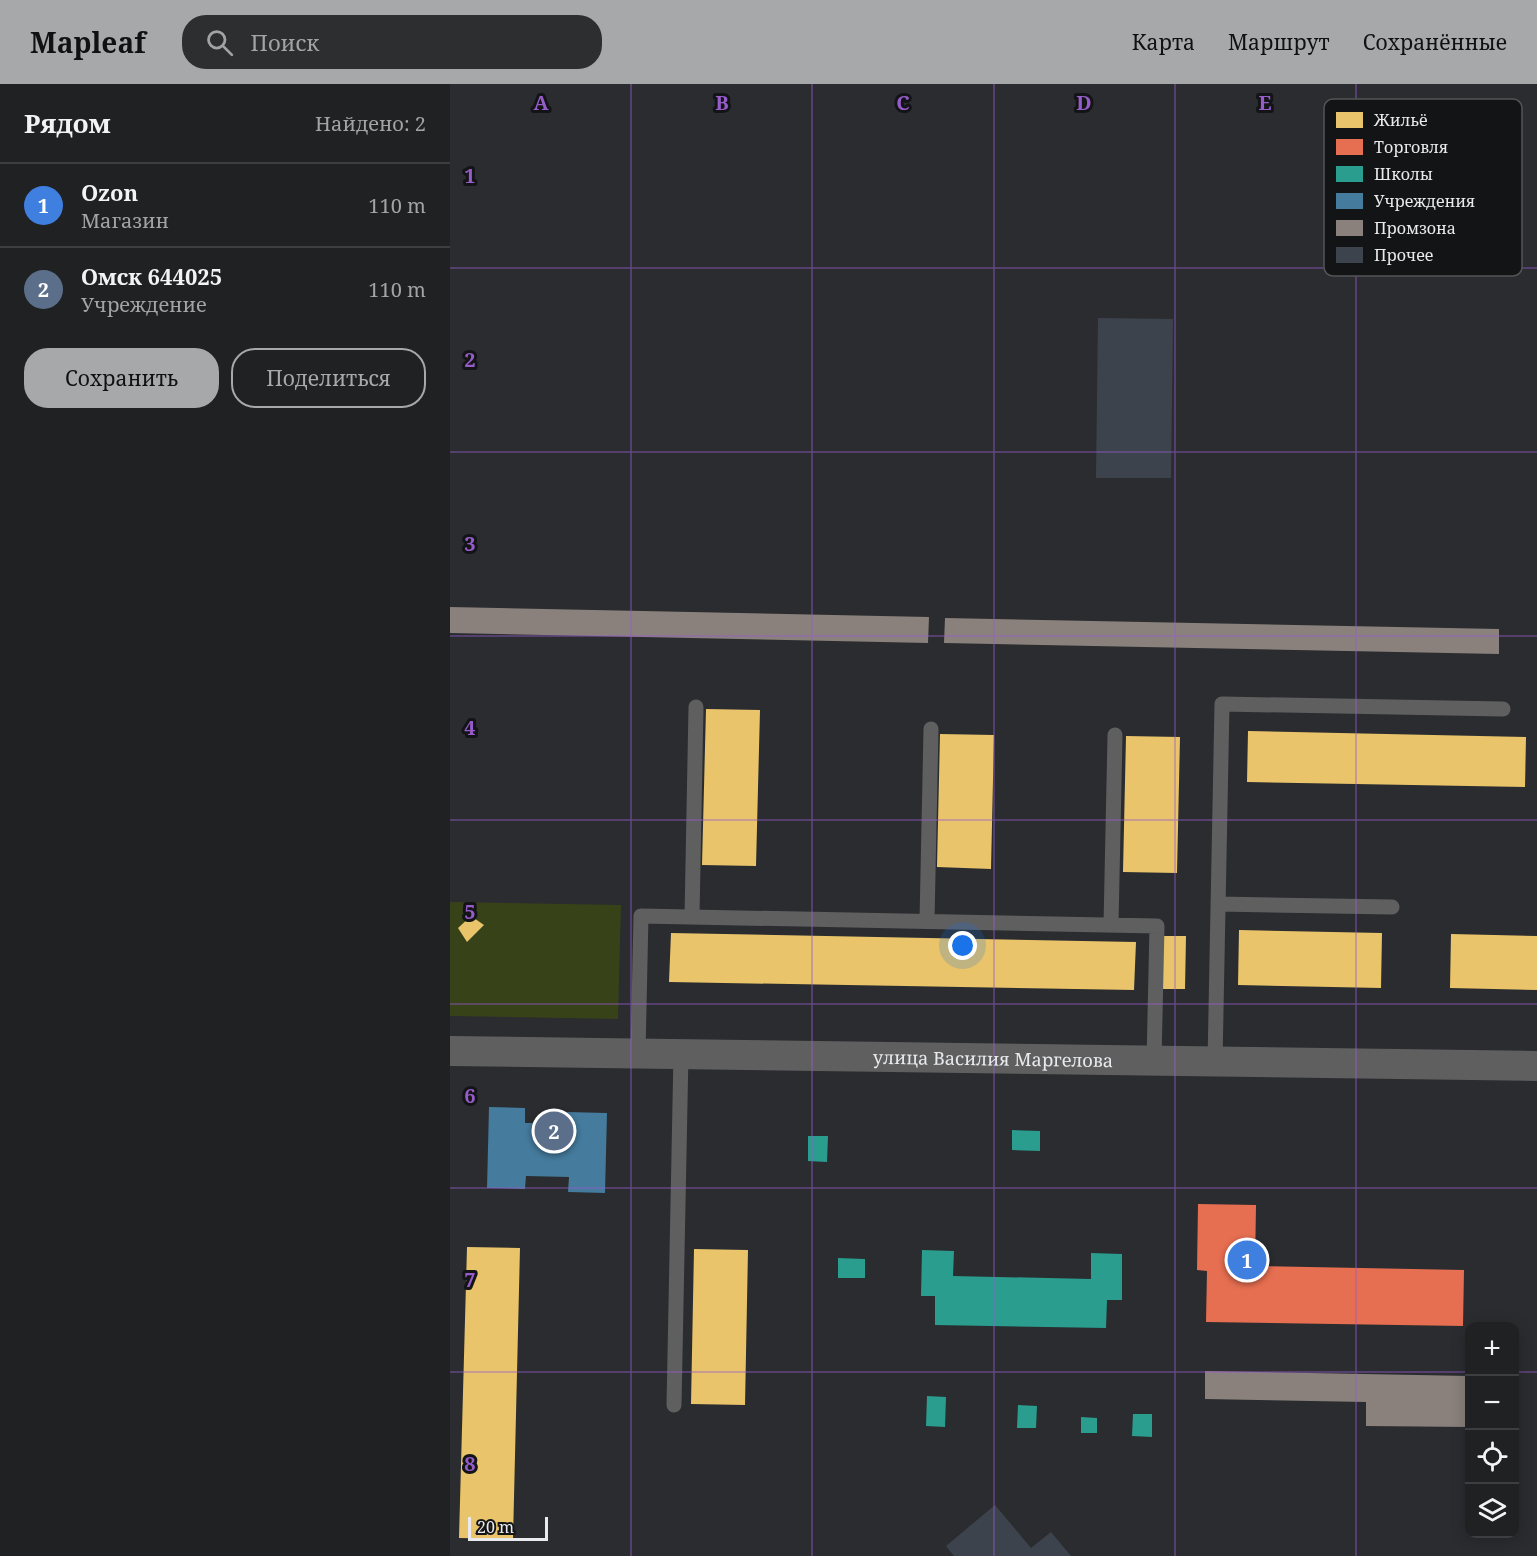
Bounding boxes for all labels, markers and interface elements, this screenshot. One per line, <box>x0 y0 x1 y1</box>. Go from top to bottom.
search box <box>182 15 602 69</box>
text: Mapleaf <box>30 23 146 61</box>
icon: search <box>203 26 236 59</box>
text: Поиск <box>251 27 319 57</box>
text: Карта <box>1132 28 1195 56</box>
text: Маршрут <box>1228 28 1330 56</box>
text: Сохранённые <box>1363 28 1507 56</box>
text: A <box>533 89 549 116</box>
text: B <box>715 89 729 116</box>
text: C <box>896 89 910 116</box>
text: D <box>1076 89 1092 116</box>
text: E <box>1258 89 1272 116</box>
legend <box>1324 99 1522 276</box>
text: Рядом <box>24 105 111 141</box>
text: Жильё <box>1373 109 1427 131</box>
text: Найдено: 2 <box>315 110 426 137</box>
text: Торговля <box>1374 136 1448 158</box>
text: 1 <box>464 162 476 189</box>
text: Школы <box>1374 163 1433 185</box>
text: Ozon <box>81 177 138 207</box>
text: Учреждения <box>1374 190 1475 212</box>
text: 1 <box>38 192 49 219</box>
text: 110 m <box>368 192 426 219</box>
text: Магазин <box>81 207 169 234</box>
text: Промзона <box>1374 217 1456 239</box>
text: Прочее <box>1374 244 1433 266</box>
text: Омск 644025 <box>81 261 222 291</box>
text: 2 <box>38 276 49 303</box>
text: 110 m <box>368 276 426 303</box>
text: Учреждение <box>81 291 207 318</box>
text: 2 <box>464 346 476 373</box>
button: Сохранить <box>24 348 219 408</box>
button: Поделиться <box>231 348 426 408</box>
text: 3 <box>464 530 476 557</box>
text: 4 <box>464 714 476 741</box>
text: 5 <box>464 898 476 925</box>
your location <box>948 931 977 960</box>
street label: улица Василия Маргелова <box>873 1045 1113 1072</box>
text: 6 <box>464 1082 476 1109</box>
pin: 2 <box>534 1108 574 1154</box>
pin: 1 <box>1228 1238 1266 1282</box>
text: 7 <box>464 1266 476 1293</box>
map controls <box>1465 1322 1519 1538</box>
button: + <box>1465 1322 1519 1376</box>
button: − <box>1465 1376 1519 1430</box>
button: locate <box>1465 1430 1519 1484</box>
text: 8 <box>464 1450 476 1477</box>
button: layers <box>1465 1484 1519 1538</box>
scale bar <box>468 1514 548 1542</box>
text: 20 m <box>477 1516 514 1538</box>

